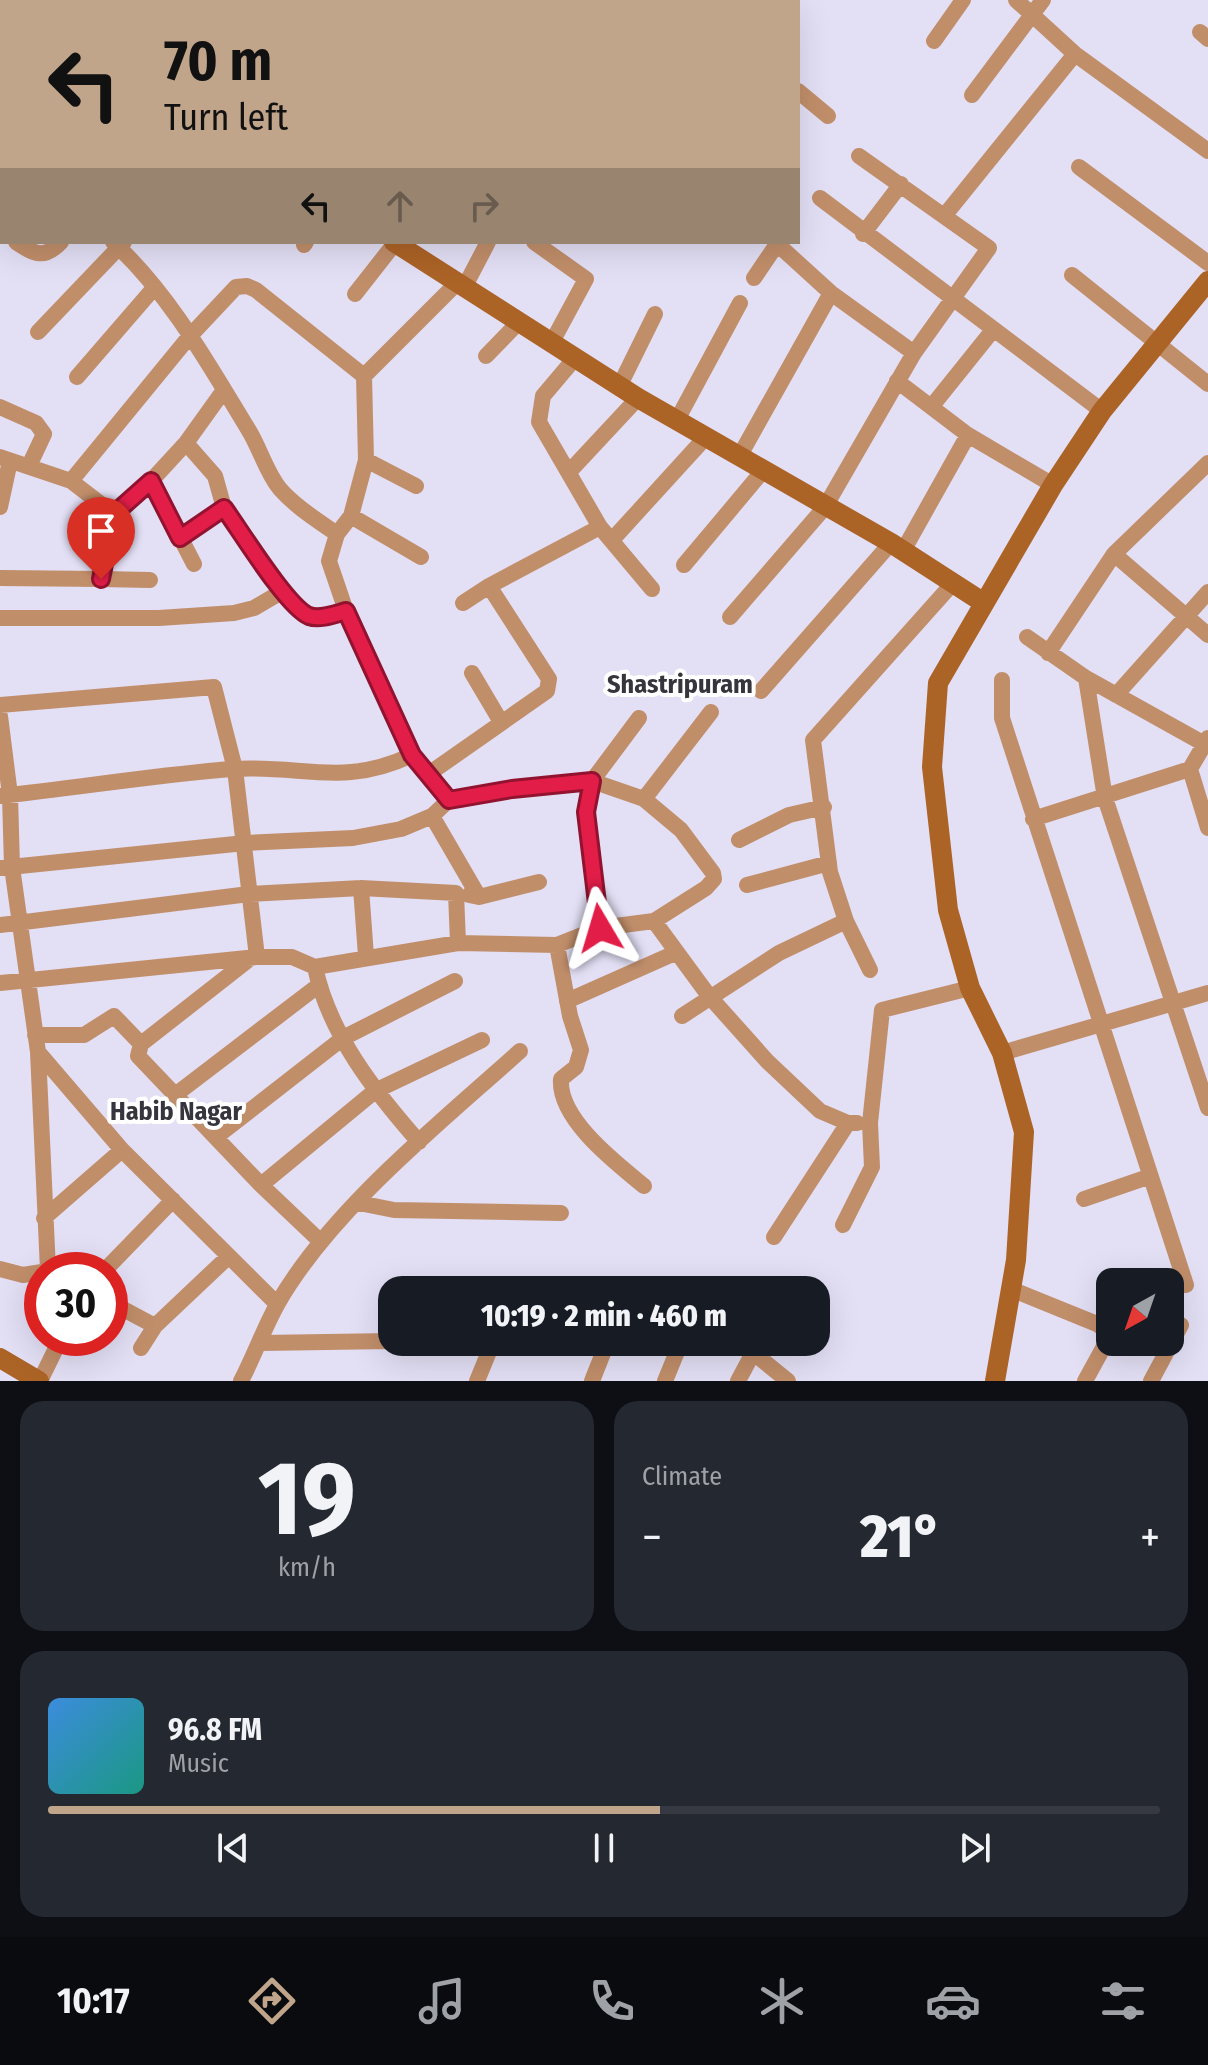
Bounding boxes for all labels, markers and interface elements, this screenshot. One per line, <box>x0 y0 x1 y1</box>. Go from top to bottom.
text: 70 m <box>164 28 272 95</box>
icon: left <box>32 32 136 136</box>
text: Turn left <box>164 96 288 140</box>
icon: left <box>294 184 338 228</box>
icon: ahead <box>378 184 422 228</box>
icon: right <box>462 184 506 228</box>
pin <box>67 497 135 579</box>
icon: arrive <box>79 509 123 553</box>
district label: Shastripuram <box>607 669 753 700</box>
position arrow <box>558 886 642 970</box>
district label: Habib Nagar <box>110 1096 242 1127</box>
speed limit sign: 30 <box>24 1252 128 1356</box>
north arrow <box>1096 1268 1184 1356</box>
map controls <box>1096 1268 1184 1356</box>
text: 10:19 · 2 min · 460 m <box>481 1298 727 1334</box>
text: 19 <box>258 1437 356 1562</box>
text: Climate <box>642 1461 722 1492</box>
text: 21° <box>860 1501 942 1573</box>
text: − <box>642 1511 662 1564</box>
text: + <box>1140 1511 1160 1564</box>
text: km/h <box>278 1552 336 1583</box>
text: 96.8 FM <box>168 1712 262 1748</box>
text: Music <box>168 1748 229 1779</box>
icon: previous <box>211 1826 255 1870</box>
icon: pause <box>582 1826 626 1870</box>
icon: next <box>953 1826 997 1870</box>
icon: directions <box>244 1973 300 2029</box>
icon: music <box>414 1973 470 2029</box>
icon: phone <box>584 1973 640 2029</box>
icon: climate <box>754 1973 810 2029</box>
icon: car <box>925 1973 981 2029</box>
icon: filters <box>1095 1973 1151 2029</box>
text: 10:17 <box>57 1979 130 2023</box>

